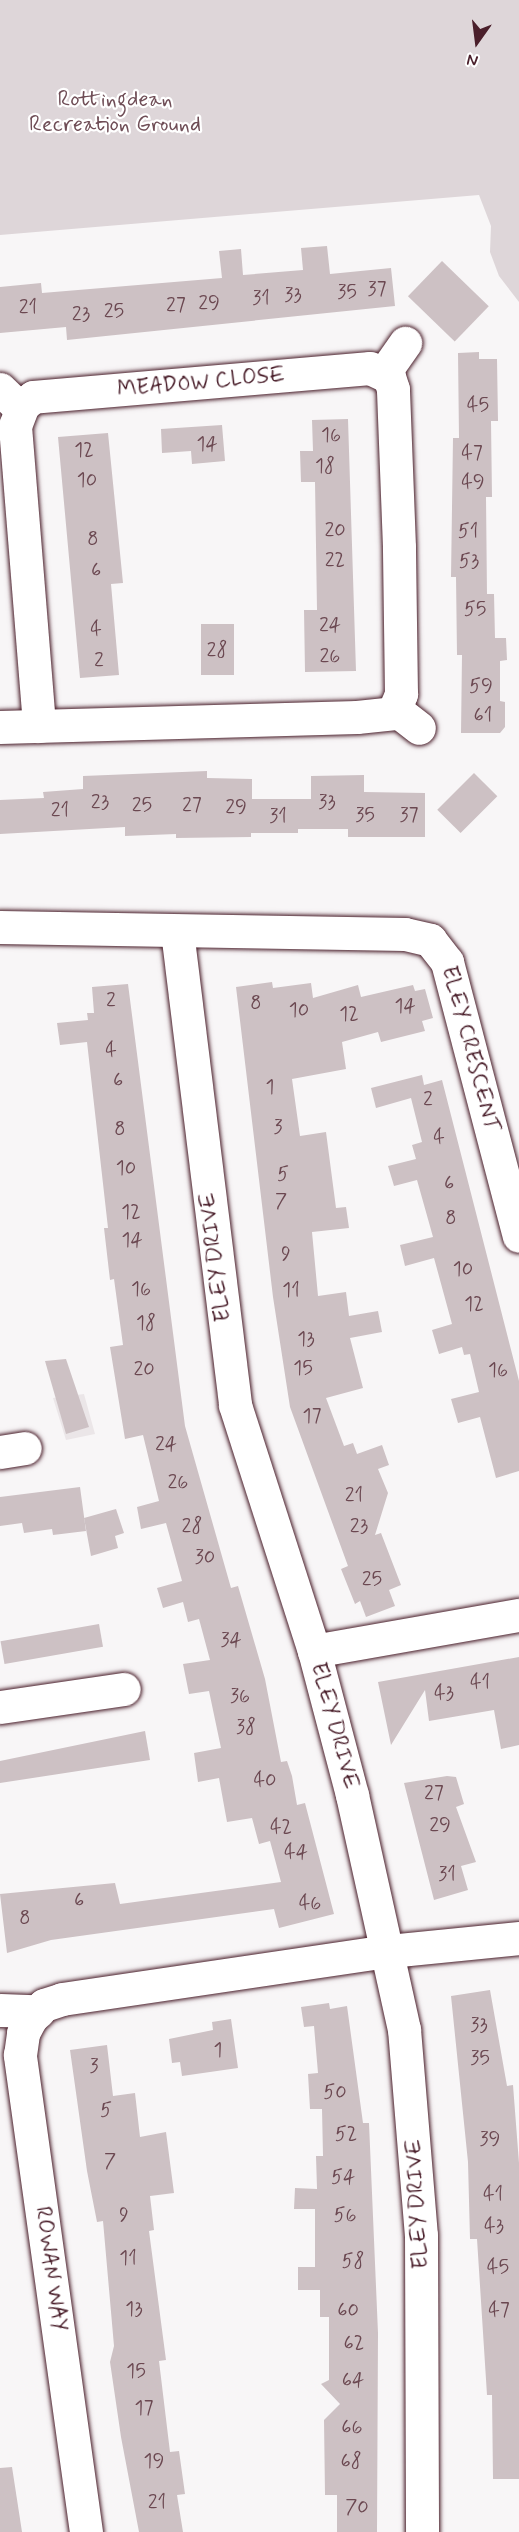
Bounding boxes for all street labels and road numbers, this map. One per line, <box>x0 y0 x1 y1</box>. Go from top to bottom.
street label: MEADOW CLOSE <box>116 363 286 403</box>
street label: ELEY CRESCENT <box>435 961 505 1137</box>
street label: ELEY DRIVE <box>195 1190 237 1324</box>
street label: ELEY DRIVE <box>304 1659 364 1793</box>
street label: ELEY DRIVE <box>401 2138 435 2270</box>
street label: ROWAN WAY <box>28 2205 72 2333</box>

